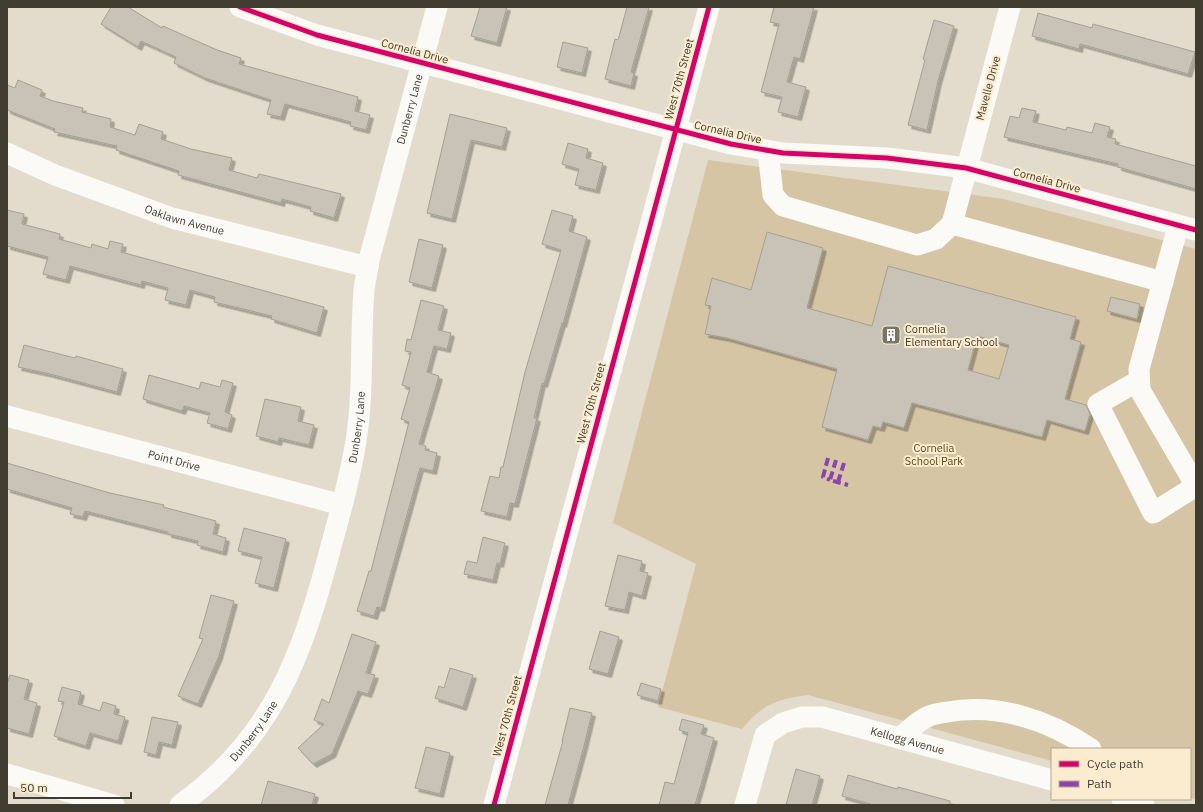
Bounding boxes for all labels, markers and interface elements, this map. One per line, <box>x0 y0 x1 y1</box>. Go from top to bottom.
street label: Cornelia Drive <box>380 35 450 67</box>
street label: West 70th Street <box>661 37 697 121</box>
street label: Mavelle Drive <box>973 54 1003 122</box>
street label: Dunberry Lane <box>393 72 426 146</box>
street label: Cornelia Drive <box>693 117 763 147</box>
street label: Cornelia Drive <box>1012 164 1082 196</box>
street label: Oaklawn Avenue <box>143 202 226 238</box>
place label: Cornelia Elementary School <box>905 322 998 349</box>
building icon: Cornelia Elementary School <box>880 324 902 346</box>
street label: West 70th Street <box>573 361 609 445</box>
street label: Dunberry Lane <box>345 391 368 464</box>
park label: Cornelia School Park <box>905 441 963 468</box>
street label: Point Drive <box>146 447 202 474</box>
street label: West 70th Street <box>489 674 525 758</box>
street label: Dunberry Lane <box>227 698 280 764</box>
street label: Kellogg Avenue <box>869 724 946 757</box>
legend <box>1051 748 1191 800</box>
text: Cycle path <box>1087 756 1144 771</box>
scale bar <box>14 774 131 800</box>
text: Path <box>1087 776 1112 791</box>
text: 50 m <box>20 780 48 795</box>

